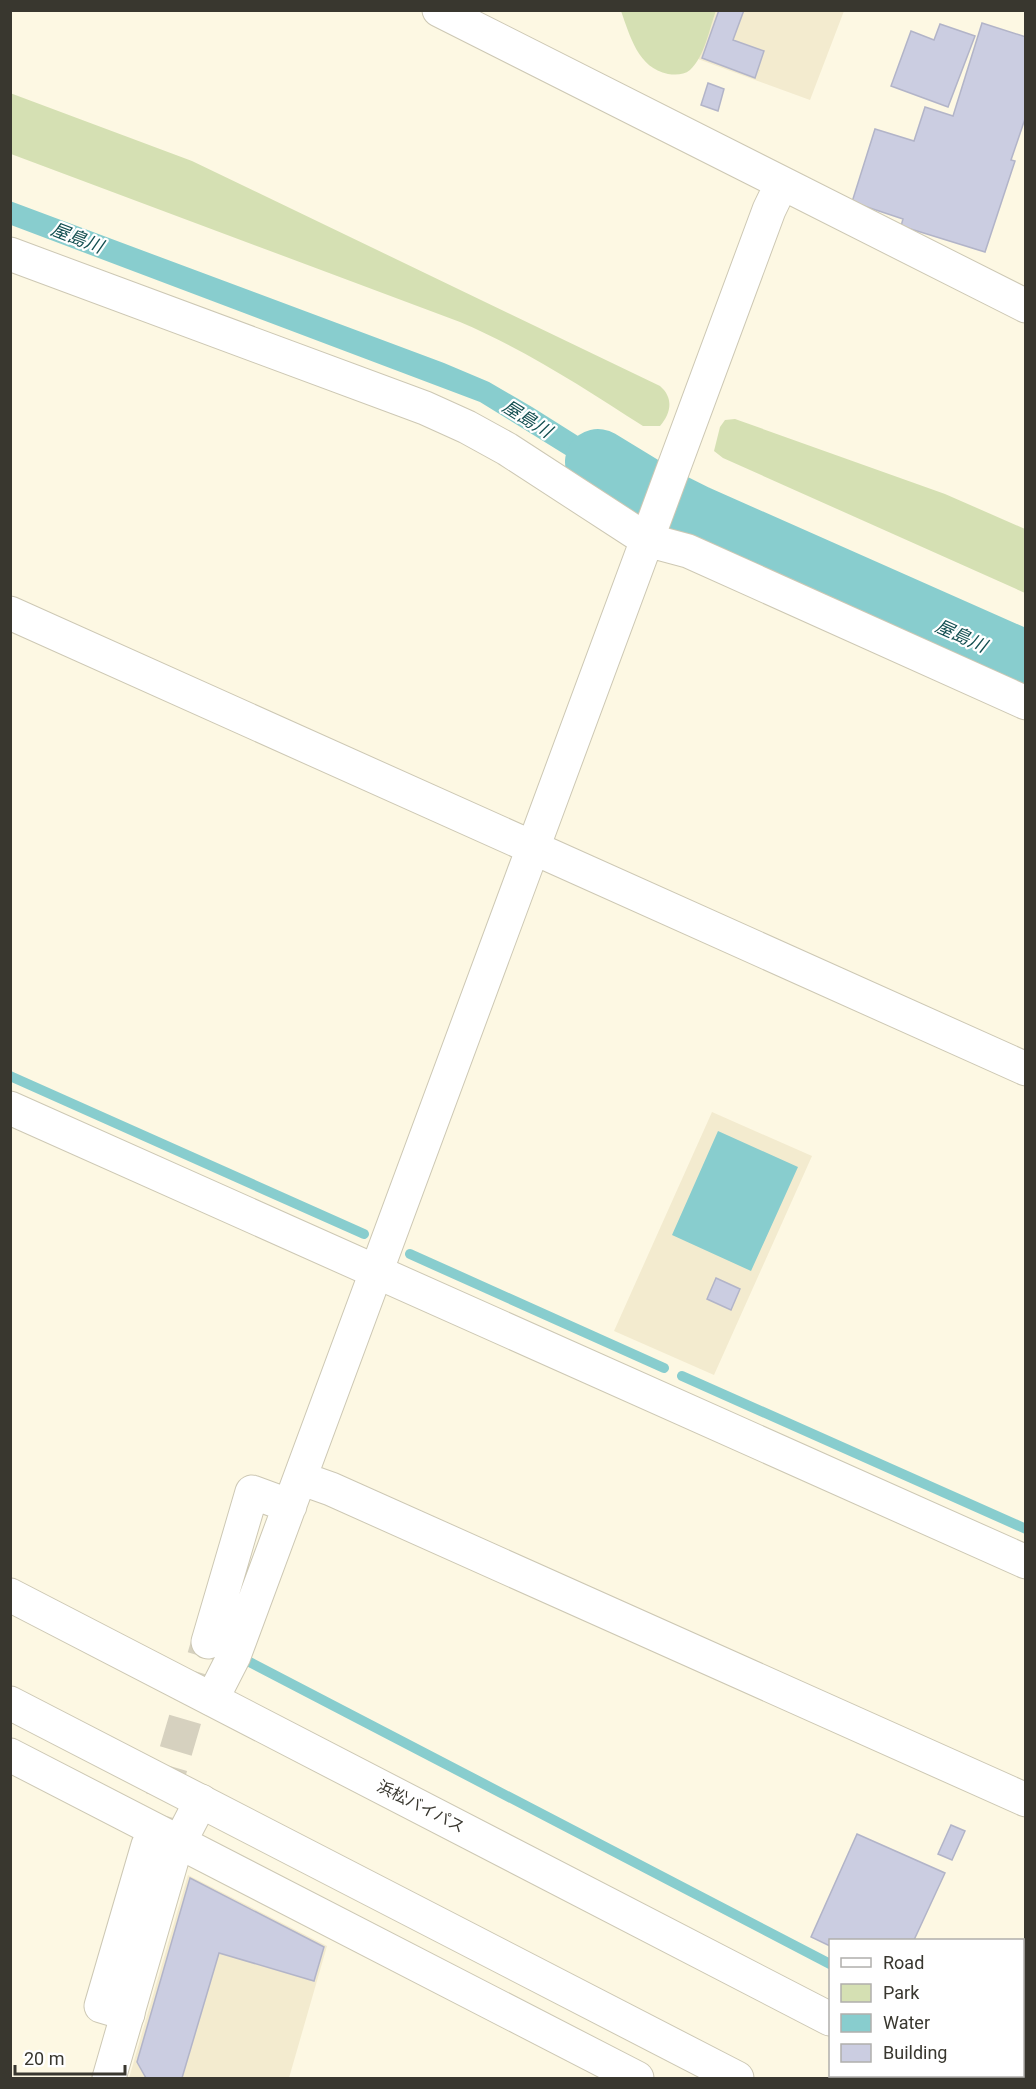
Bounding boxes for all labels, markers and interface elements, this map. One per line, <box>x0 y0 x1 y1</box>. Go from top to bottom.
water label: 屋島川 <box>48 218 108 258</box>
water label: 屋島川 <box>499 395 557 443</box>
water label: 屋島川 <box>932 615 992 657</box>
street label: 浜松バイパス <box>374 1776 468 1837</box>
legend <box>829 1939 1024 2077</box>
text: Road <box>883 1952 924 1973</box>
text: Park <box>883 1982 920 2003</box>
text: Water <box>883 2012 930 2033</box>
scale bar <box>15 2038 124 2076</box>
text: Building <box>883 2042 947 2063</box>
text: 20 m <box>24 2048 64 2069</box>

